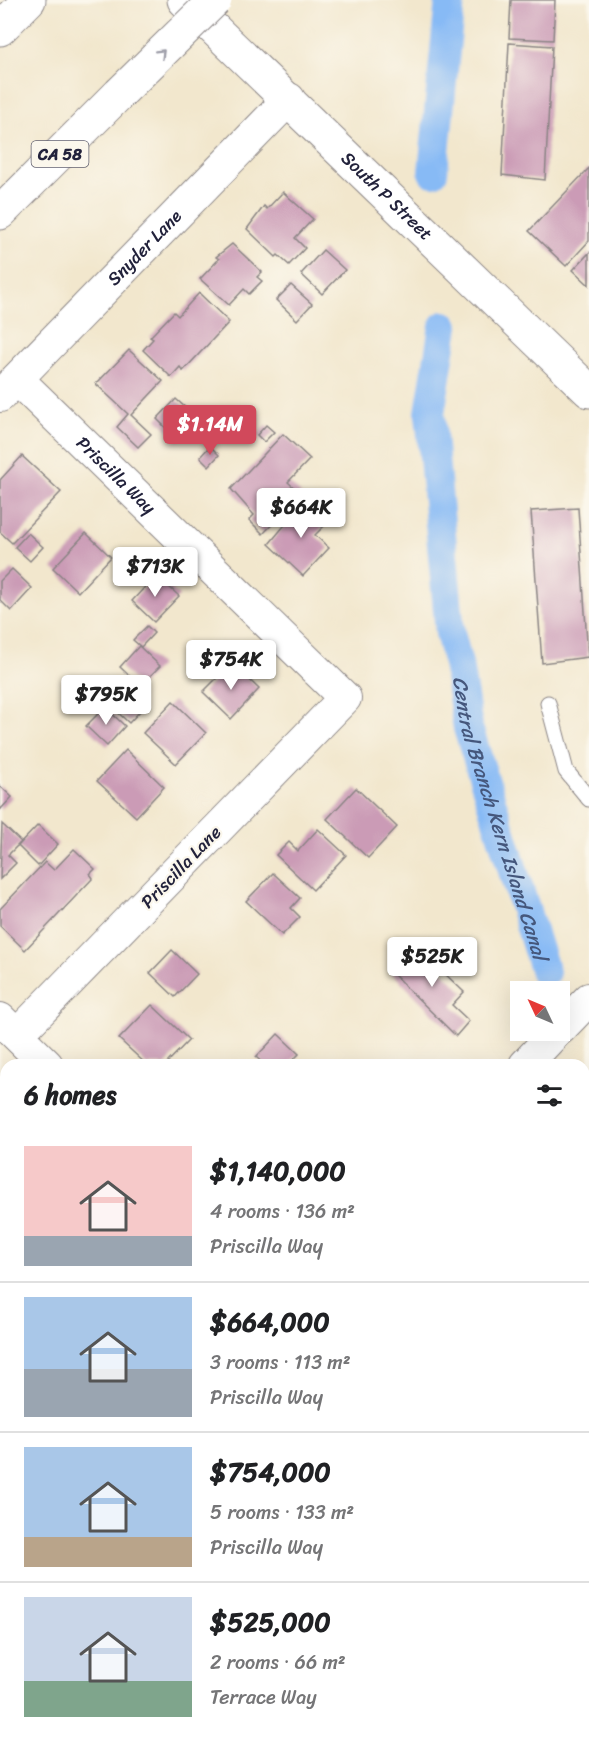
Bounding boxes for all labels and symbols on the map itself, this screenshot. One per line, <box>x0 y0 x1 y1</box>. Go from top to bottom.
one-way arrow <box>153 50 164 61</box>
road number: CA 58 <box>32 141 88 167</box>
street label: South P Street <box>333 143 441 248</box>
street label: Snyder Lane <box>99 202 190 294</box>
pin: $1.14M <box>161 405 259 456</box>
street label: Priscilla Way <box>68 428 164 523</box>
pin: $664K <box>259 488 343 539</box>
pin: $713K <box>113 547 197 598</box>
pin: $754K <box>189 640 273 691</box>
water label: Central Branch Kern Island Canal <box>443 674 559 968</box>
pin: $795K <box>64 675 148 726</box>
street label: Priscilla Lane <box>133 818 229 916</box>
pin: $525K <box>390 937 474 988</box>
north arrow <box>510 981 570 1041</box>

